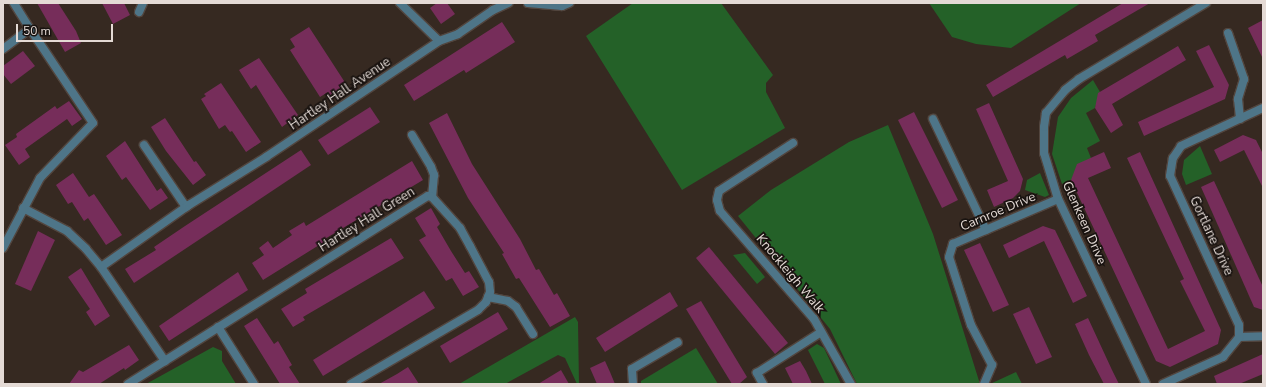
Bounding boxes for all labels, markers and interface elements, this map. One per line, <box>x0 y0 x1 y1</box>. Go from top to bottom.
scale bar <box>18 16 115 42</box>
text: 50 m <box>23 23 51 39</box>
street label: Hartley Hall Avenue <box>286 54 394 134</box>
street label: Glenkeen Drive <box>1059 179 1109 267</box>
street label: Hartley Hall Green <box>316 184 418 256</box>
street label: Carnroe Drive <box>958 189 1038 235</box>
street label: Gortlane Drive <box>1186 194 1236 278</box>
street label: Knockleigh Walk <box>752 231 828 317</box>

